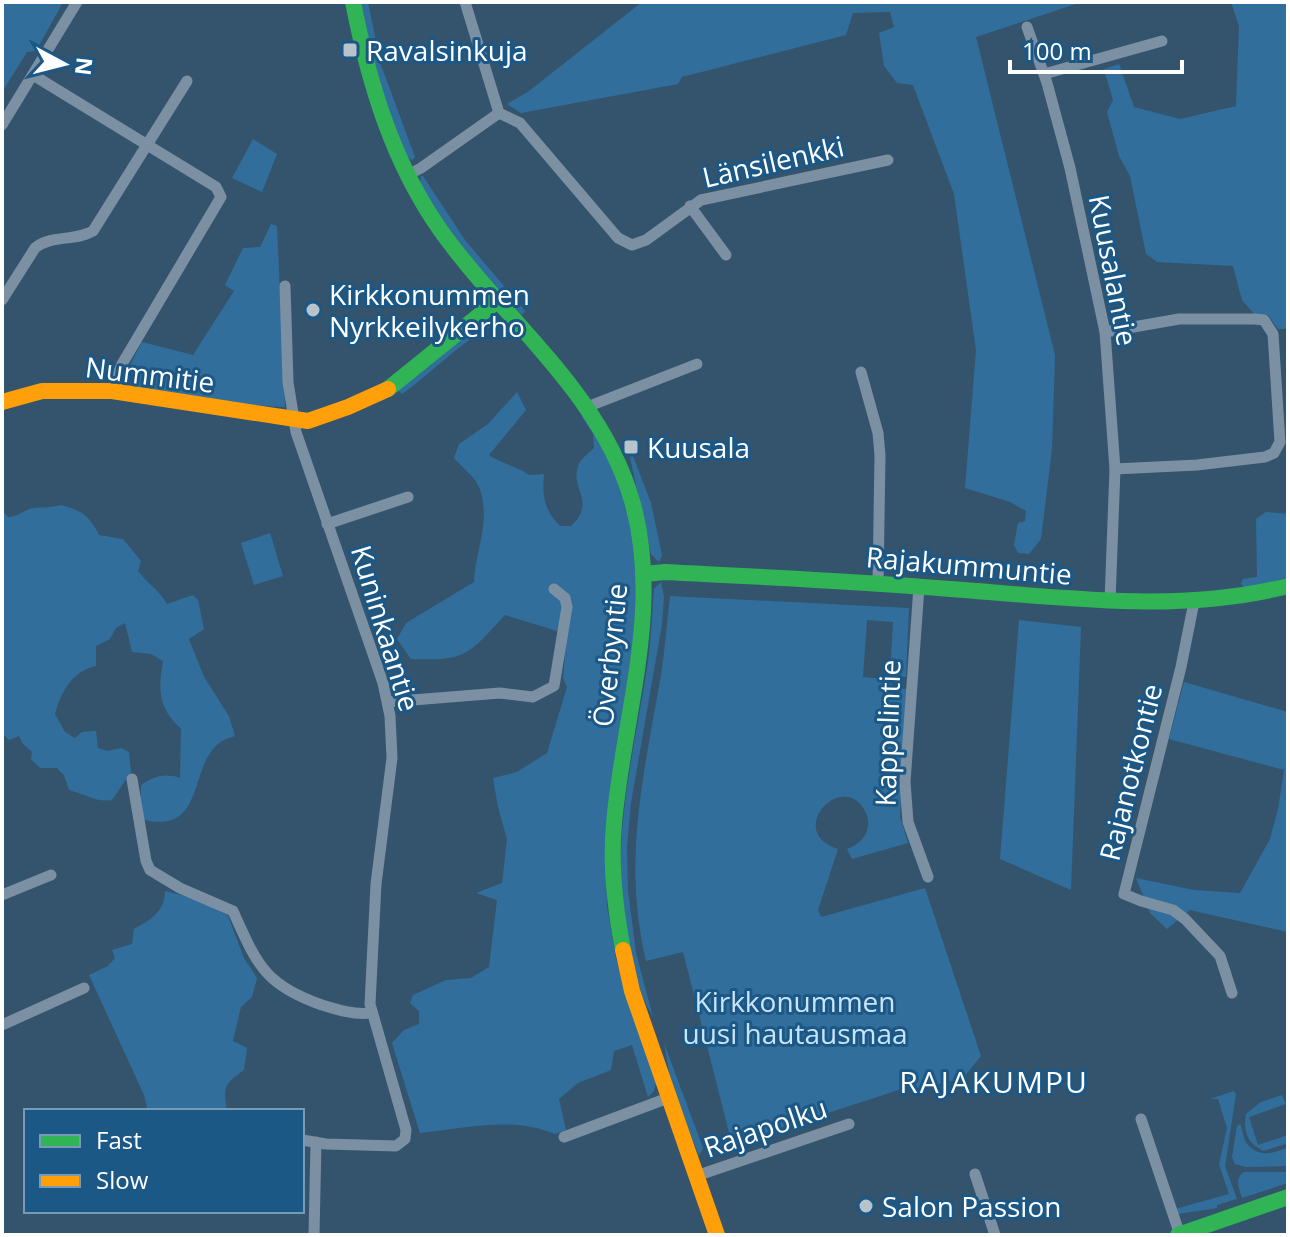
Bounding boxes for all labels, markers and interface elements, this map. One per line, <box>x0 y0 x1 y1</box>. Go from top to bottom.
north arrow <box>24 24 104 104</box>
scale bar <box>1010 24 1182 74</box>
place label: Ravalsinkuja <box>366 31 528 69</box>
text: 100 m <box>1022 34 1092 67</box>
marker: Ravalsinkuja <box>341 41 359 59</box>
text: N <box>69 56 101 77</box>
street label: Länsilenkki <box>698 126 848 196</box>
street label: Kuusalantie <box>1081 191 1147 349</box>
place label: Kirkkonummen Nyrkkeilykerho <box>329 275 530 345</box>
marker: Kirkkonummen Nyrkkeilykerho <box>304 301 322 319</box>
street label: Nummitie <box>83 347 217 401</box>
place label: Kuusala <box>647 428 750 466</box>
marker: Kuusala <box>622 438 640 456</box>
street label: Rajakummuntie <box>865 537 1073 593</box>
street label: Kuninkaantie <box>343 540 429 716</box>
street label: Överbyntie <box>583 581 635 729</box>
street label: Kappelintie <box>865 659 909 807</box>
street label: Rajanotkontie <box>1090 680 1170 864</box>
park label: Kirkkonummen uusi hautausmaa <box>682 982 908 1052</box>
district label: RAJAKUMPU <box>899 1061 1089 1102</box>
street label: Rajapolku <box>698 1088 832 1166</box>
legend <box>24 1109 304 1213</box>
text: Fast <box>96 1123 142 1156</box>
text: Slow <box>96 1163 149 1196</box>
place label: Salon Passion <box>882 1187 1061 1225</box>
marker: Salon Passion <box>857 1197 875 1215</box>

